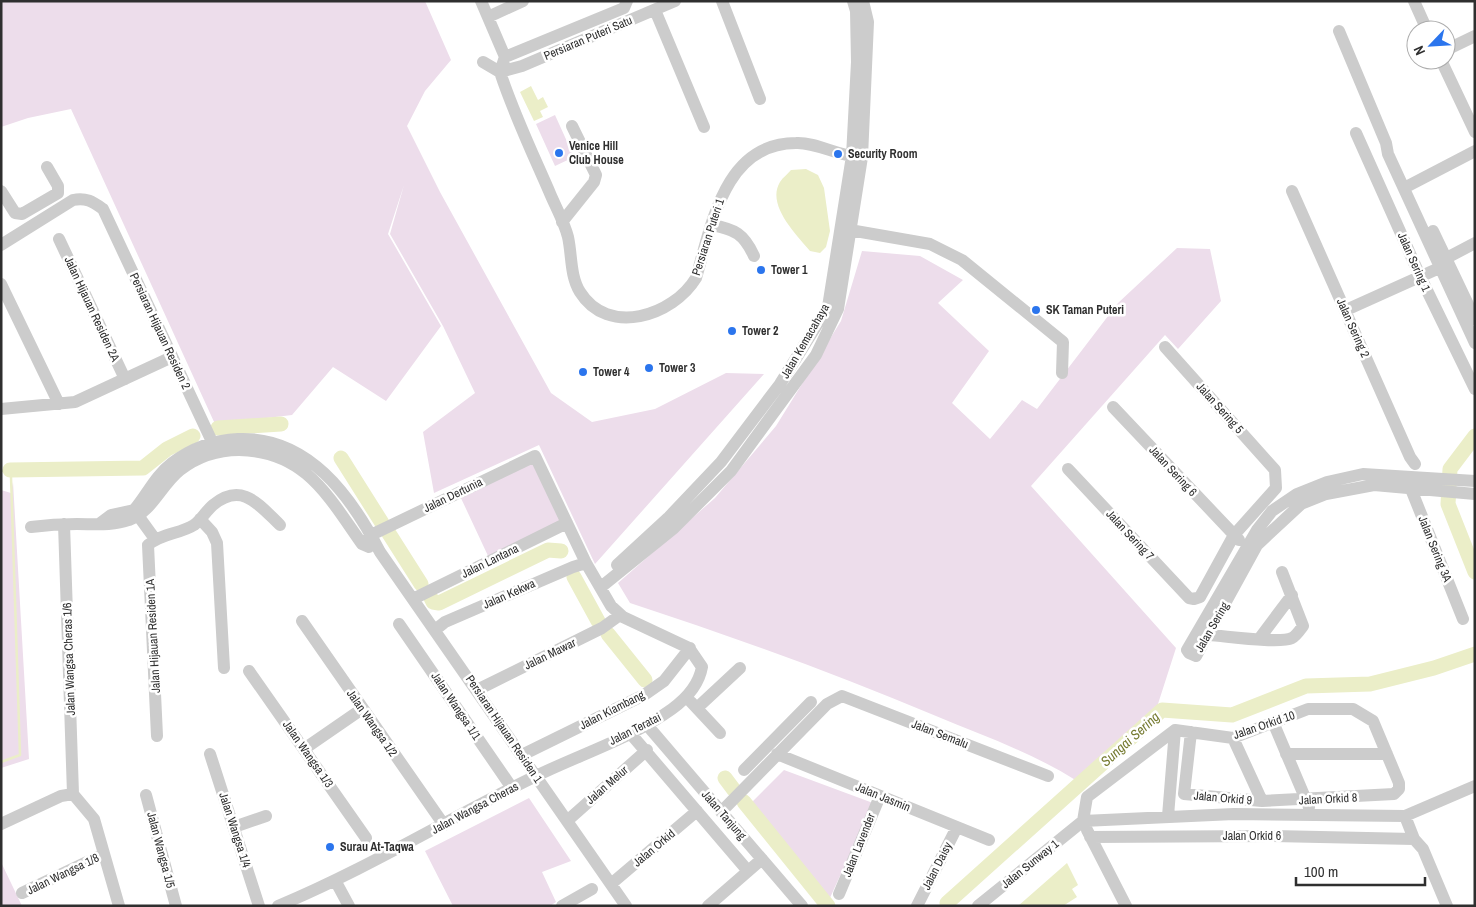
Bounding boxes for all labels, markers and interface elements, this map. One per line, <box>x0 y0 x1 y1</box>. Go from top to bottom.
street label: Persiaran Puteri Satu <box>541 12 635 64</box>
north arrow <box>1406 20 1456 70</box>
text: N <box>1409 43 1429 58</box>
place label: Venice Hill Club House <box>569 138 624 168</box>
place label: Security Room <box>848 146 918 162</box>
marker: Venice Hill Club House <box>553 147 565 159</box>
marker: Security Room <box>832 148 844 160</box>
street label: Persiaran Puteri 1 <box>688 196 728 277</box>
street label: Jalan Sering 1 <box>1394 230 1434 295</box>
street label: Jalan Hijauan Residen 2A <box>61 254 124 365</box>
place label: Tower 1 <box>771 262 808 278</box>
marker: Tower 1 <box>755 264 767 276</box>
street label: Persiaran Hijauan Residen 2 <box>126 270 194 392</box>
street label: Jalan Sering 2 <box>1333 296 1373 360</box>
street label: Jalan Kemacahaya <box>777 300 833 381</box>
place label: SK Taman Puteri <box>1046 302 1124 318</box>
marker: SK Taman Puteri <box>1030 304 1042 316</box>
place label: Tower 2 <box>742 323 779 339</box>
marker: Tower 2 <box>726 325 738 337</box>
place label: Tower 3 <box>659 360 696 376</box>
marker: Tower 3 <box>643 362 655 374</box>
place label: Tower 4 <box>593 364 630 380</box>
marker: Tower 4 <box>577 366 589 378</box>
street label: Jalan Sering 5 <box>1193 379 1248 437</box>
street label: Jalan Sering 6 <box>1146 442 1200 500</box>
street label: Jalan Dertunia <box>421 474 486 516</box>
street label: Jalan Sering 7 <box>1103 506 1158 564</box>
street label: Jalan Sering 3A <box>1414 514 1456 585</box>
street label: Jalan Lantana <box>459 540 522 582</box>
street label: Jalan Kekwa <box>480 575 538 613</box>
street label: Jalan Hijauan Residen 1A <box>142 578 164 694</box>
street label: Jalan Sering <box>1191 599 1233 655</box>
street label: Jalan Wangsa Cheras 1/6 <box>59 602 79 716</box>
street label: Jalan Mawar <box>521 634 579 673</box>
street label: Jalan Wangsa 1/1 <box>427 669 485 743</box>
street label: Persiaran Hijauan Residen 1 <box>462 672 546 787</box>
street label: Jalan Wangsa 1/2 <box>343 686 401 760</box>
street label: Jalan Kiambang <box>577 686 648 733</box>
water label: Sungai Sering <box>1097 707 1164 770</box>
street label: Jalan Orkid 10 <box>1231 707 1297 743</box>
street label: Jalan Teratai <box>606 709 664 749</box>
street label: Jalan Semalu <box>909 716 971 752</box>
street label: Jalan Wangsa 1/3 <box>279 717 337 791</box>
street label: Jalan Melur <box>583 762 632 808</box>
street label: Jalan Wangsa Cheras <box>429 778 521 838</box>
street label: Jalan Jasmin <box>853 779 913 815</box>
street label: Jalan Tanjung <box>698 787 750 844</box>
street label: Jalan Orkid 9 <box>1193 787 1253 809</box>
street label: Jalan Orkid 8 <box>1298 789 1358 809</box>
street label: Jalan Wangsa 1/4 <box>215 790 255 870</box>
street label: Jalan Wangsa 1/5 <box>143 810 179 890</box>
street label: Jalan Lavender <box>839 810 879 879</box>
street label: Jalan Orkid <box>630 826 678 870</box>
street label: Jalan Orkid 6 <box>1223 828 1281 844</box>
street label: Jalan Sunway 1 <box>998 836 1062 892</box>
place label: Surau At-Taqwa <box>340 839 414 855</box>
street label: Jalan Daisy <box>918 839 956 893</box>
marker: Surau At-Taqwa <box>324 841 336 853</box>
street label: Jalan Wangsa 1/8 <box>24 850 102 898</box>
scale bar <box>1296 854 1425 886</box>
text: 100 m <box>1304 861 1338 882</box>

